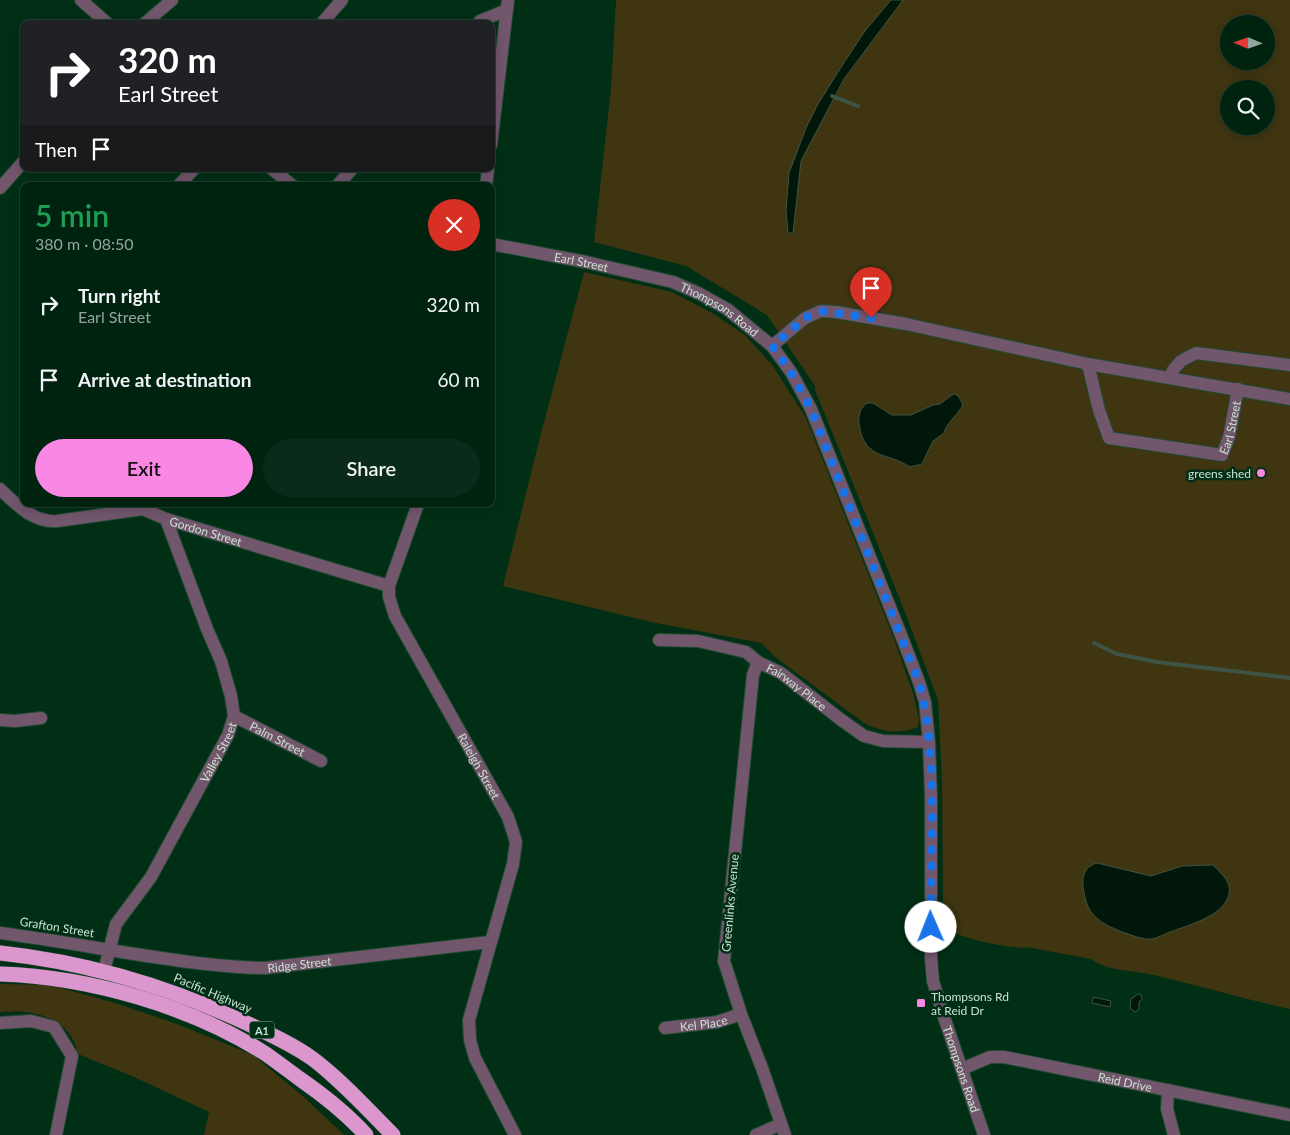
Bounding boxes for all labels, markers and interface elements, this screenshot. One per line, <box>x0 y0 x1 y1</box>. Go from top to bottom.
north arrow <box>1220 15 1275 70</box>
map controls <box>1220 15 1275 135</box>
text: 320 m <box>118 38 217 80</box>
icon: right <box>35 40 100 105</box>
text: Earl Street <box>118 80 218 107</box>
button: search <box>1220 80 1275 135</box>
icon: arrive <box>87 135 115 163</box>
text: Then <box>35 138 77 161</box>
text: 5 min <box>35 197 109 233</box>
button: close <box>428 199 480 251</box>
text: 380 m · 08:50 <box>35 234 134 253</box>
street label: Earl Street <box>553 249 610 275</box>
pin <box>850 267 892 318</box>
icon: arrive <box>857 274 885 302</box>
street label: Thompsons Road <box>678 279 762 340</box>
text: Turn right <box>78 284 160 307</box>
icon: right <box>35 291 63 319</box>
text: 320 m <box>426 293 480 316</box>
text: Earl Street <box>78 307 151 326</box>
icon: arrive <box>35 366 63 394</box>
text: Arrive at destination <box>78 368 251 391</box>
text: 60 m <box>437 368 480 391</box>
street label: Earl Street <box>1215 399 1243 456</box>
button: Exit <box>35 439 253 497</box>
button: Share <box>263 439 480 497</box>
place label: greens shed <box>1188 466 1251 481</box>
marker: greens shed <box>1255 467 1267 479</box>
street label: Gordon Street <box>168 513 244 549</box>
street label: Fairway Place <box>764 660 830 714</box>
street label: Palm Street <box>247 718 308 759</box>
street label: Valley Street <box>196 719 239 785</box>
street label: Raleigh Street <box>455 730 504 802</box>
street label: Greenlinks Avenue <box>718 853 742 953</box>
position arrow <box>904 900 956 952</box>
street label: Grafton Street <box>19 914 96 940</box>
street label: Ridge Street <box>266 953 333 975</box>
street label: Pacific Highway <box>172 970 255 1017</box>
place label: Thompsons Rd at Reid Dr <box>931 989 1009 1018</box>
marker: Thompsons Rd at Reid Dr <box>915 997 927 1009</box>
street label: Kel Place <box>679 1012 729 1034</box>
road number: A1 <box>250 1022 274 1038</box>
street label: Thompsons Road <box>940 1023 983 1114</box>
street label: Reid Drive <box>1097 1069 1153 1094</box>

